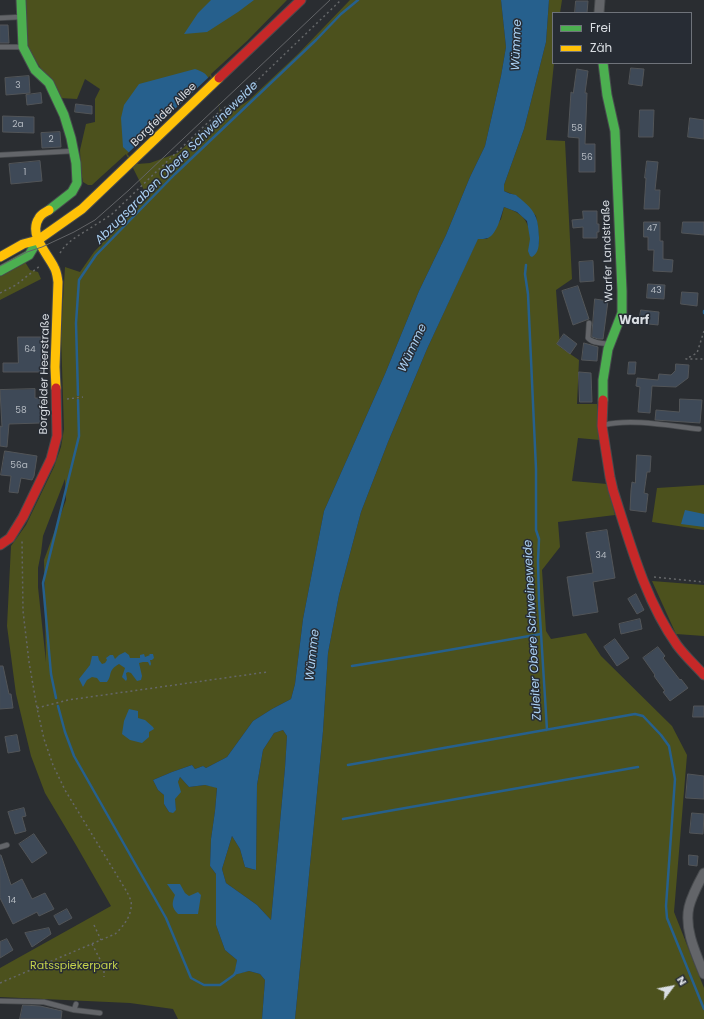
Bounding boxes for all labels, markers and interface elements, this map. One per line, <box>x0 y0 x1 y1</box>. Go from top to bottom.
legend <box>552 12 692 64</box>
water label: Wümme <box>509 19 525 71</box>
text: Frei <box>590 19 611 36</box>
text: Zäh <box>590 39 612 56</box>
water label: Abzugsgraben Obere Schweineweide <box>92 78 262 248</box>
street label: Borgfelder Allee <box>128 80 200 150</box>
house number: 3 <box>15 81 21 91</box>
house number: 2a <box>12 120 24 130</box>
house number: 58 <box>571 124 583 134</box>
house number: 2 <box>48 135 54 145</box>
house number: 56 <box>581 153 593 163</box>
house number: 1 <box>24 168 26 178</box>
street label: Warfer Landstraße <box>600 200 616 302</box>
house number: 47 <box>647 224 657 234</box>
house number: 43 <box>651 286 661 296</box>
street label: Borgfelder Heerstraße <box>37 314 53 434</box>
district label: Warf <box>619 314 649 328</box>
water label: Wümme <box>396 322 430 374</box>
house number: 64 <box>24 345 36 355</box>
house number: 58 <box>15 406 27 416</box>
house number: 56a <box>10 461 28 471</box>
water label: Zuleiter Obere Schweineweide <box>521 539 545 721</box>
house number: 34 <box>596 551 606 561</box>
water label: Wümme <box>303 629 323 681</box>
house number: 14 <box>8 896 16 906</box>
park label: Ratsspiekerpark <box>30 959 118 973</box>
north arrow <box>652 967 692 1007</box>
text: N <box>673 973 691 988</box>

